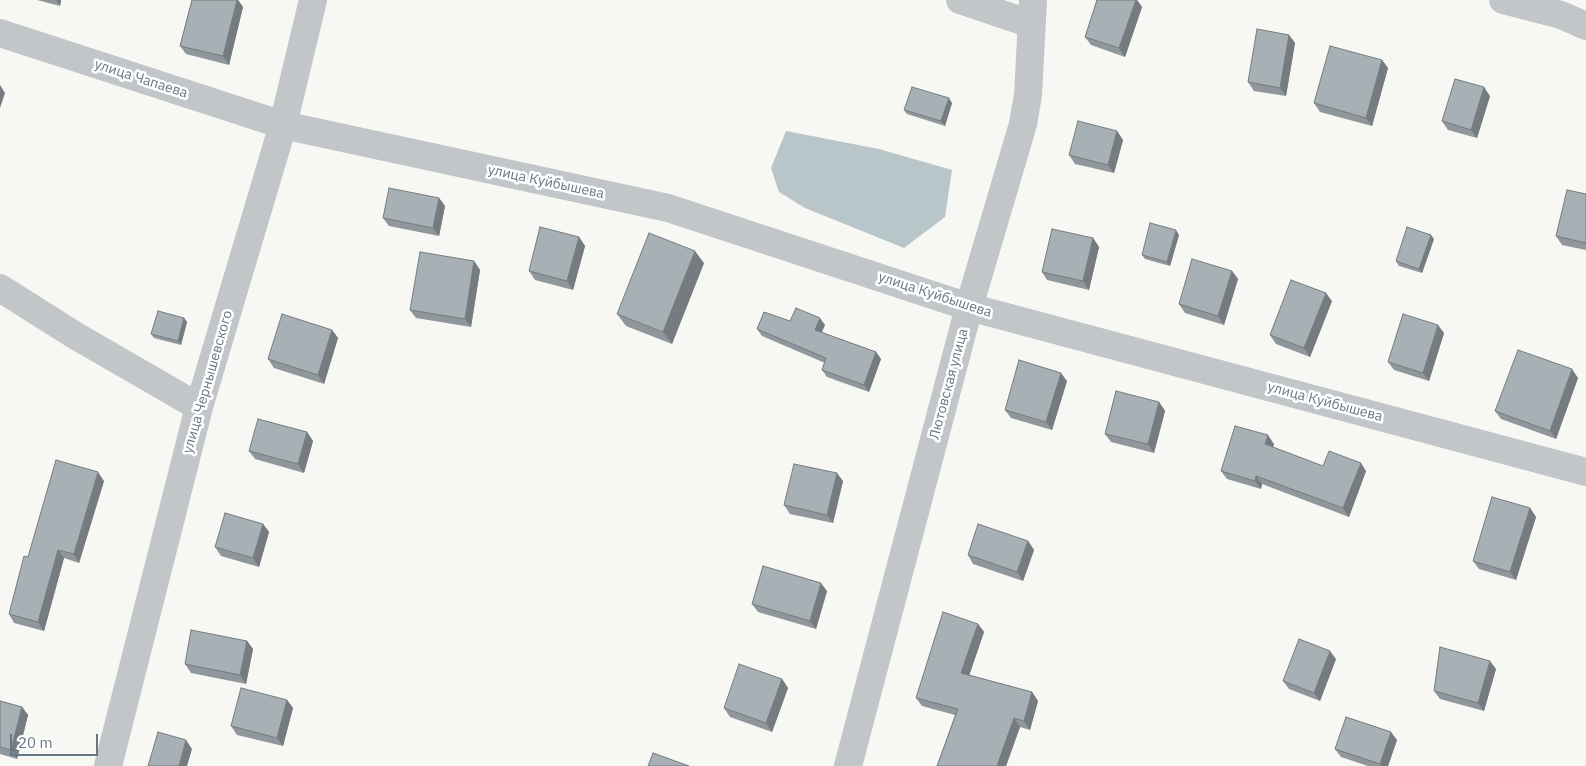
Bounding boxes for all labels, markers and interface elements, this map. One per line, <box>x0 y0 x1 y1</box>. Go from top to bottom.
street label: улица Чапаева <box>92 56 190 102</box>
street label: улица Куйбышева <box>486 161 606 203</box>
street label: улица Куйбышева <box>876 269 994 321</box>
street label: улица Чернышевского <box>180 309 236 455</box>
street label: Лютовская улица <box>926 327 972 441</box>
street label: улица Куйбышева <box>1266 379 1384 425</box>
scale bar <box>12 724 100 756</box>
text: 20 m <box>18 733 53 752</box>

